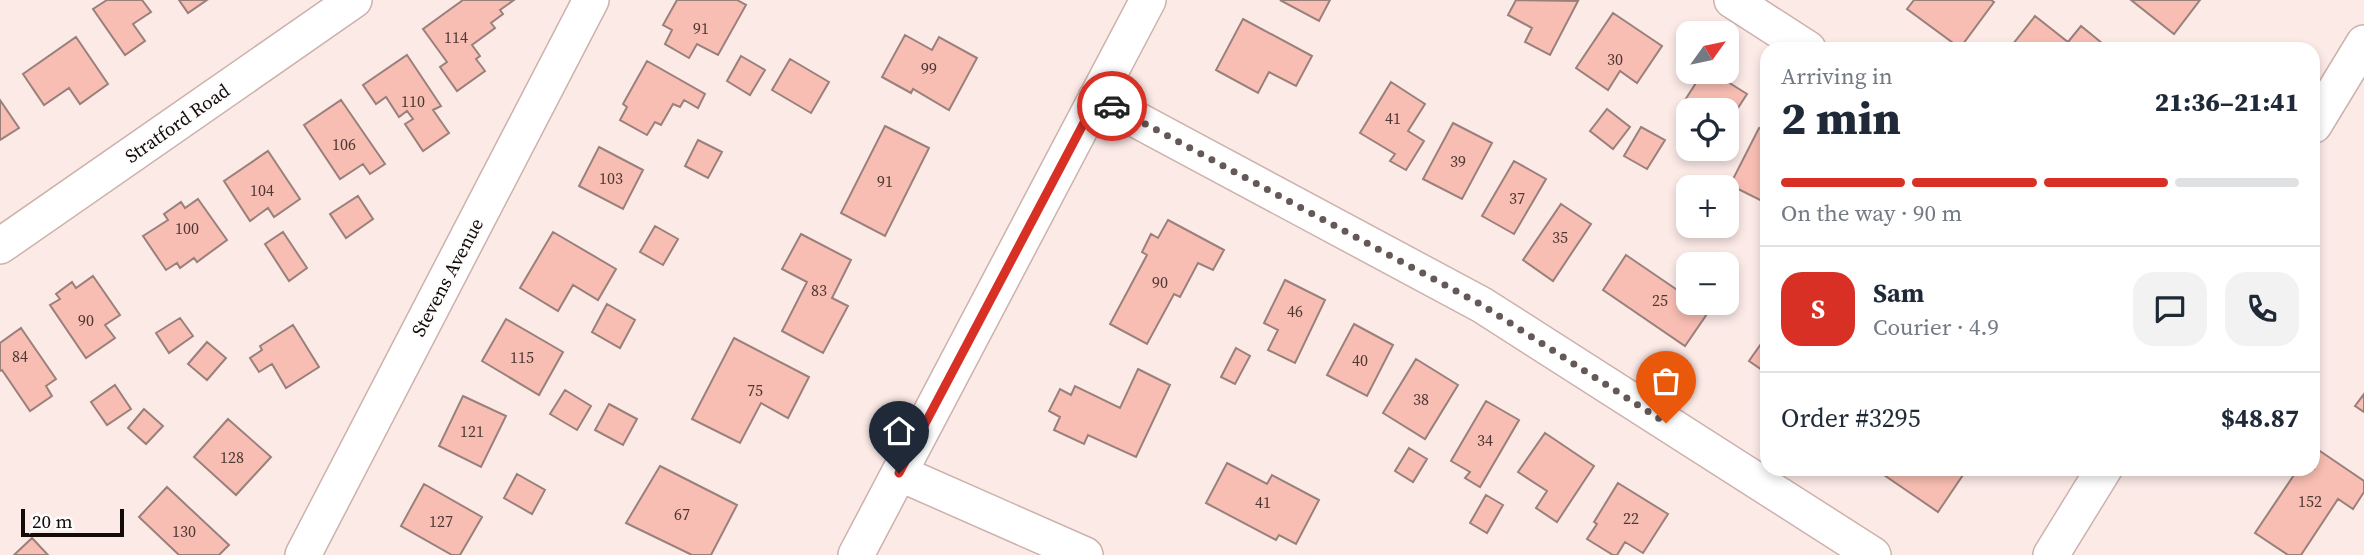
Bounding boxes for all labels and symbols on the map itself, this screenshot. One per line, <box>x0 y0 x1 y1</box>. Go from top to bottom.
house number: 91 <box>693 17 709 39</box>
north arrow <box>1676 21 1740 84</box>
house number: 114 <box>444 26 468 48</box>
house number: 30 <box>1607 48 1623 70</box>
house number: 99 <box>921 57 937 79</box>
courier <box>1077 71 1147 141</box>
street label: Stratford Road <box>119 77 235 169</box>
house number: 110 <box>401 90 425 112</box>
house number: 41 <box>1385 107 1401 129</box>
house number: 106 <box>332 133 356 155</box>
house number: 39 <box>1450 150 1466 172</box>
house number: 103 <box>599 167 623 189</box>
house number: 91 <box>877 170 893 192</box>
house number: 104 <box>250 179 274 201</box>
house number: 37 <box>1509 187 1525 209</box>
street label: Stevens Avenue <box>405 213 489 341</box>
house number: 100 <box>175 217 199 239</box>
house number: 35 <box>1552 226 1568 248</box>
house number: 90 <box>1152 271 1168 293</box>
house number: 83 <box>811 279 827 301</box>
house number: 25 <box>1652 289 1668 311</box>
house number: 46 <box>1287 300 1303 322</box>
house number: 90 <box>78 309 94 331</box>
house number: 84 <box>12 345 28 367</box>
house number: 115 <box>510 346 534 368</box>
house number: 40 <box>1352 349 1368 371</box>
pin <box>1636 351 1696 423</box>
house number: 75 <box>747 379 763 401</box>
house number: 38 <box>1413 388 1429 410</box>
pin <box>869 401 929 473</box>
house number: 121 <box>460 420 484 442</box>
house number: 34 <box>1477 429 1493 451</box>
house number: 128 <box>220 446 244 468</box>
house number: 152 <box>2298 490 2322 512</box>
house number: 41 <box>1255 491 1271 513</box>
house number: 67 <box>674 503 690 525</box>
scale bar <box>21 506 124 538</box>
house number: 22 <box>1623 507 1639 529</box>
house number: 127 <box>429 510 453 532</box>
house number: 130 <box>172 520 196 542</box>

